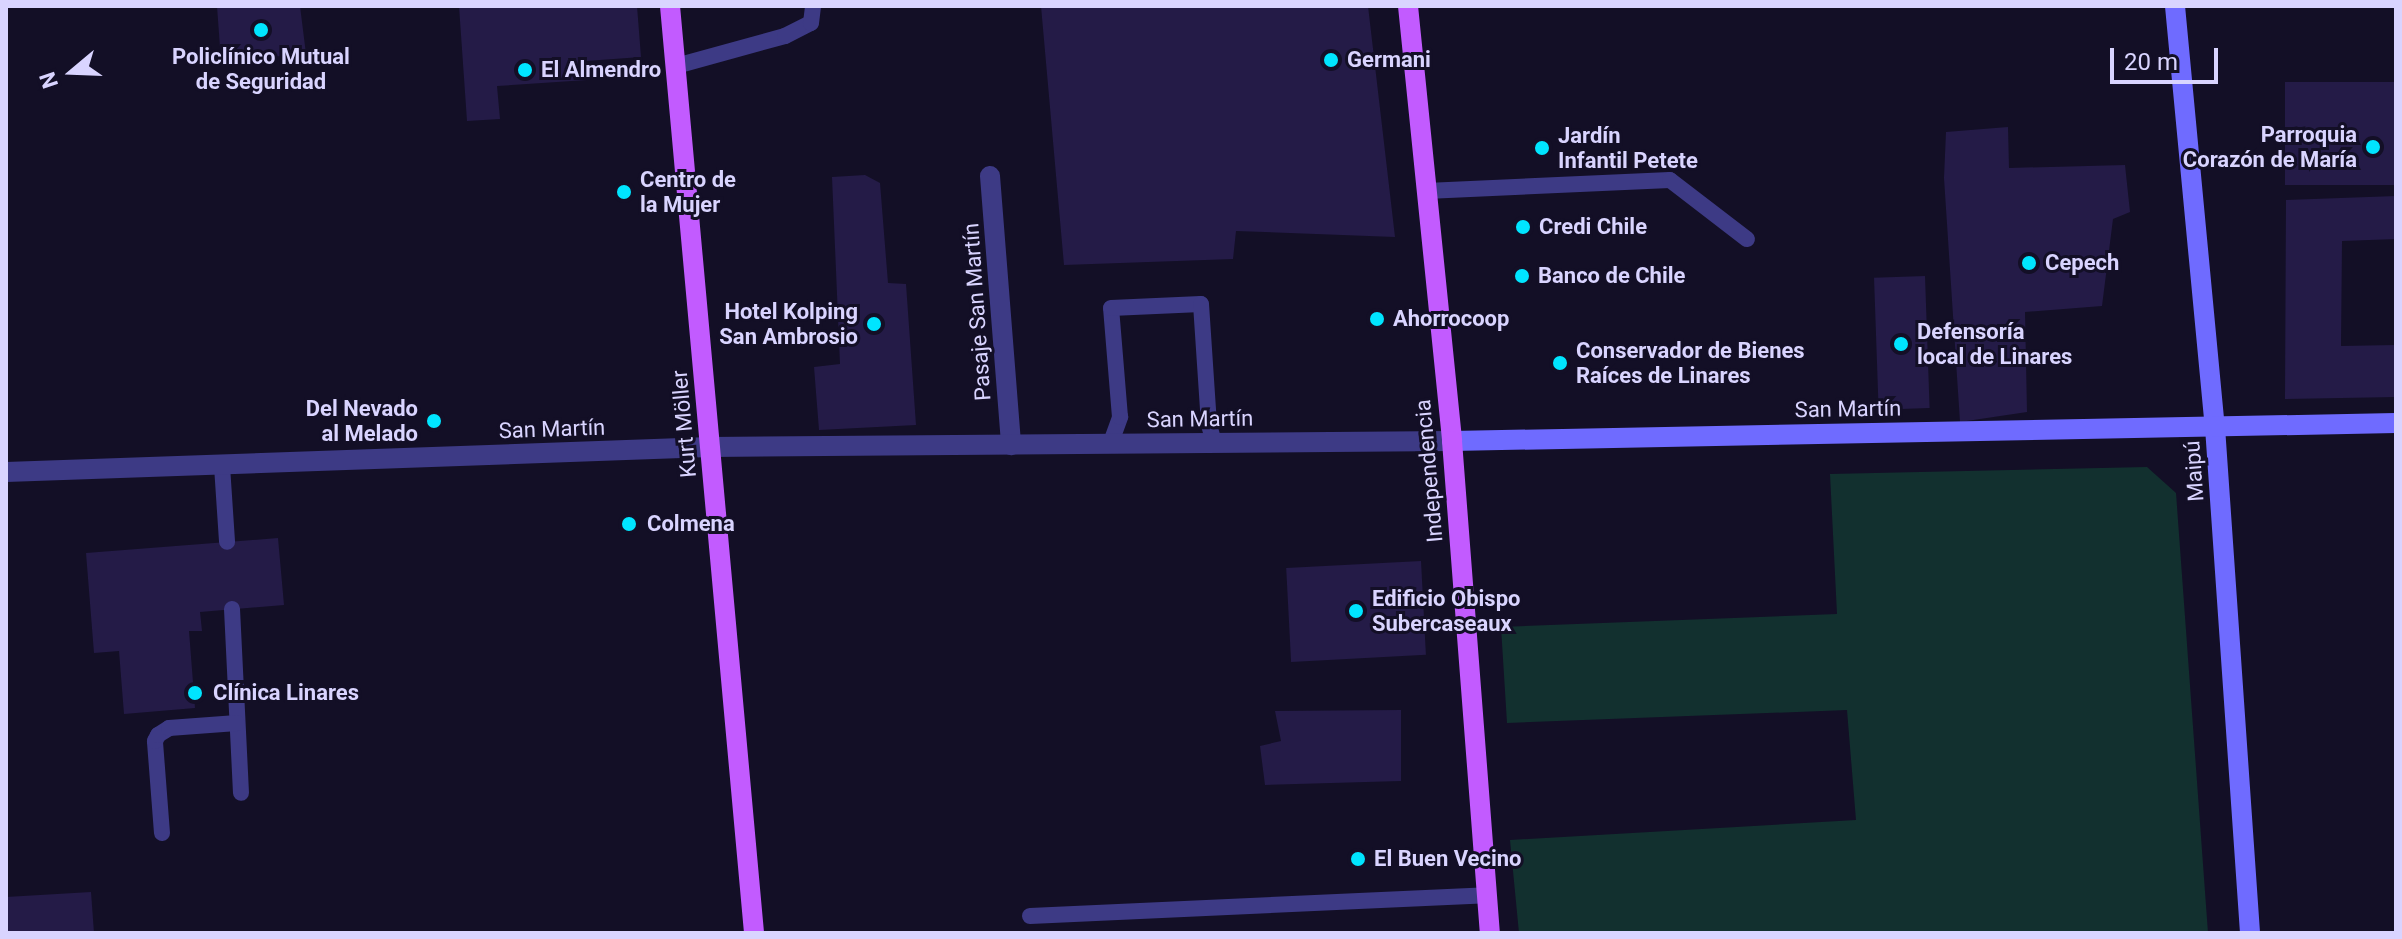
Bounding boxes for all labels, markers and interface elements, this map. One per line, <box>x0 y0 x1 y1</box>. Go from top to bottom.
marker: Policlínico Mutual de Seguridad <box>252 21 270 39</box>
north arrow <box>32 32 112 112</box>
scale bar <box>2114 32 2222 82</box>
place label: Policlínico Mutual de Seguridad <box>172 43 350 94</box>
place label: Germani <box>1347 47 1431 73</box>
text: 20 m <box>2124 48 2178 76</box>
marker: Germani <box>1322 51 1340 69</box>
place label: El Almendro <box>541 57 661 83</box>
marker: El Almendro <box>516 61 534 79</box>
text: N <box>34 69 63 91</box>
place label: Parroquia Corazón de María <box>2183 121 2357 172</box>
place label: Jardín Infantil Petete <box>1558 122 1698 174</box>
marker: Parroquia Corazón de María <box>2364 138 2382 156</box>
marker: Jardín Infantil Petete <box>1533 139 1551 157</box>
place label: Centro de la Mujer <box>640 166 736 218</box>
marker: Centro de la Mujer <box>615 183 633 201</box>
place label: Credi Chile <box>1539 214 1647 240</box>
marker: Credi Chile <box>1514 218 1532 236</box>
street label: Pasaje San Martín <box>958 222 996 402</box>
place label: Cepech <box>2045 250 2119 276</box>
marker: Cepech <box>2020 254 2038 272</box>
place label: Banco de Chile <box>1538 263 1685 289</box>
marker: Banco de Chile <box>1513 267 1531 285</box>
place label: Hotel Kolping San Ambrosio <box>719 298 858 350</box>
place label: Ahorrocoop <box>1393 306 1509 332</box>
marker: Ahorrocoop <box>1368 310 1386 328</box>
marker: Hotel Kolping San Ambrosio <box>865 315 883 333</box>
place label: Defensoría local de Linares <box>1917 318 2072 370</box>
marker: Defensoría local de Linares <box>1892 335 1910 353</box>
place label: Conservador de Bienes Raíces de Linares <box>1576 337 1805 388</box>
marker: Conservador de Bienes Raíces de Linares <box>1551 354 1569 372</box>
street label: Kurt Möller <box>666 369 702 479</box>
place label: Del Nevado al Melado <box>306 395 418 446</box>
street label: San Martín <box>1794 395 1902 423</box>
street label: Independencia <box>1410 398 1448 544</box>
street label: San Martín <box>1146 405 1254 433</box>
marker: Del Nevado al Melado <box>425 412 443 430</box>
street label: San Martín <box>498 414 606 444</box>
street label: Maipú <box>2179 440 2209 502</box>
place label: Colmena <box>647 511 735 537</box>
marker: Colmena <box>618 513 640 535</box>
place label: Edificio Obispo Subercaseaux <box>1372 585 1520 636</box>
marker: Edificio Obispo Subercaseaux <box>1347 602 1365 620</box>
place label: Clínica Linares <box>213 680 359 706</box>
marker: Clínica Linares <box>184 682 206 704</box>
place label: El Buen Vecino <box>1374 846 1522 872</box>
marker: El Buen Vecino <box>1349 850 1367 868</box>

